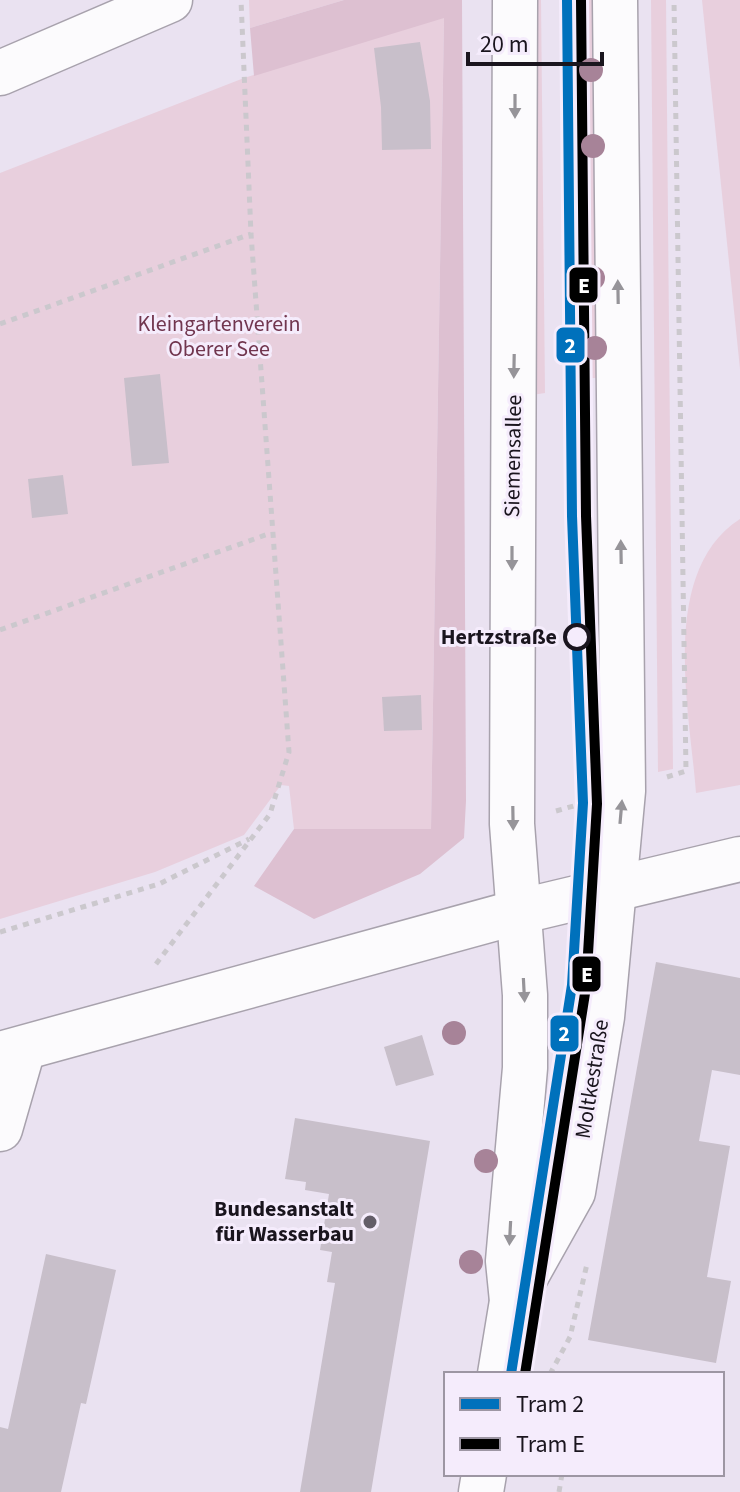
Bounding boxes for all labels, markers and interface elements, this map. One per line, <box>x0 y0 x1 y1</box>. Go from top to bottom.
scale bar <box>468 16 602 66</box>
text: 20 m <box>480 27 529 62</box>
one-way arrow <box>509 94 521 119</box>
line badge: E <box>568 266 599 304</box>
text: E <box>578 270 590 302</box>
one-way arrow <box>612 279 624 304</box>
park label: Kleingartenverein Oberer See <box>137 308 301 365</box>
line badge: 2 <box>555 326 586 364</box>
text: 2 <box>564 330 576 362</box>
one-way arrow <box>508 354 520 379</box>
street label: Siemensallee <box>496 394 530 518</box>
one-way arrow <box>615 539 627 564</box>
one-way arrow <box>506 546 518 571</box>
place label: Hertzstraße <box>441 621 557 653</box>
marker: Hertzstraße <box>564 624 590 650</box>
one-way arrow <box>615 799 628 824</box>
one-way arrow <box>506 806 519 831</box>
line badge: E <box>571 955 602 993</box>
text: E <box>581 959 593 991</box>
one-way arrow <box>518 978 531 1003</box>
line badge: 2 <box>549 1014 580 1053</box>
street label: Moltkestraße <box>567 1017 617 1141</box>
text: 2 <box>558 1018 570 1050</box>
place label: Bundesanstalt für Wasserbau <box>214 1193 355 1250</box>
marker: Bundesanstalt für Wasserbau <box>361 1213 379 1231</box>
one-way arrow <box>503 1221 516 1246</box>
legend <box>444 1372 724 1476</box>
text: Tram 2 <box>516 1387 584 1422</box>
text: Tram E <box>516 1427 585 1462</box>

